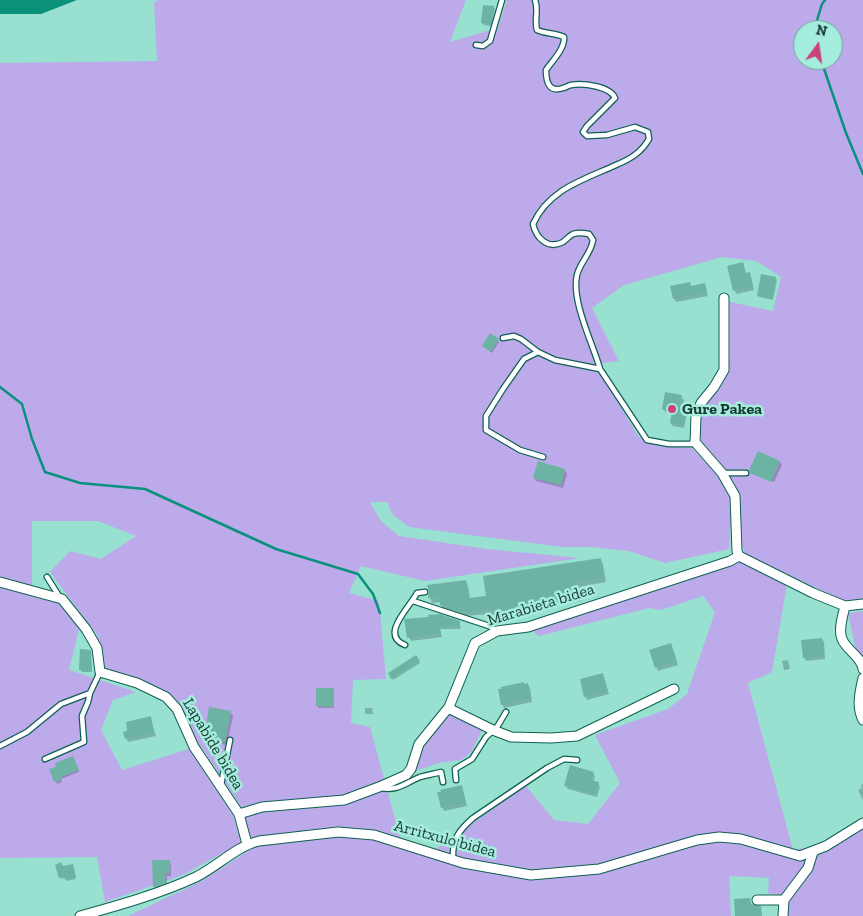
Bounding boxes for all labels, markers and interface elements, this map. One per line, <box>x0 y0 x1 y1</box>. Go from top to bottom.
north arrow <box>793 20 843 70</box>
text: N <box>814 21 829 40</box>
place label: Gure Pakea <box>682 399 762 419</box>
marker: Gure Pakea <box>666 403 678 415</box>
street label: Marabieta bidea <box>485 580 597 630</box>
street label: Lapabide bidea <box>178 695 248 793</box>
street label: Arritxulo bidea <box>392 816 498 862</box>

